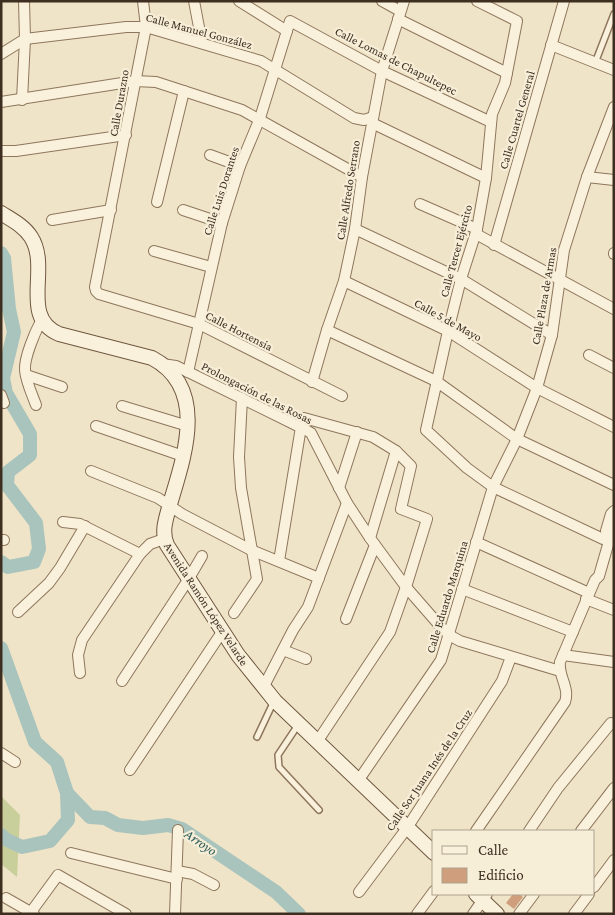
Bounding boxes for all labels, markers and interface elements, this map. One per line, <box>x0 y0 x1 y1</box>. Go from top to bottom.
street label: Calle Manuel González <box>144 10 254 52</box>
street label: Calle Lomas de Chapultepec <box>333 24 459 98</box>
street label: Calle Durazno <box>106 68 132 138</box>
street label: Calle Cuartel General <box>496 69 538 171</box>
street label: Calle Alfredo Serrano <box>333 139 363 241</box>
street label: Calle Luis Dorantes <box>200 145 242 237</box>
street label: Calle Tercer Ejército <box>437 203 475 299</box>
street label: Calle Plaza de Armas <box>529 246 560 346</box>
street label: Calle 5 de Mayo <box>412 296 484 344</box>
street label: Calle Hortensia <box>203 308 275 354</box>
street label: Prolongación de las Rosas <box>199 359 315 427</box>
street label: Calle Eduardo Marquina <box>423 539 471 655</box>
street label: Avenida Ramón López Velarde <box>161 540 251 668</box>
street label: Calle Sor Juana Inés de la Cruz <box>383 706 475 834</box>
water label: Arroyo <box>181 825 220 858</box>
legend <box>432 830 595 895</box>
text: Calle <box>478 842 509 858</box>
text: Edificio <box>478 867 524 883</box>

